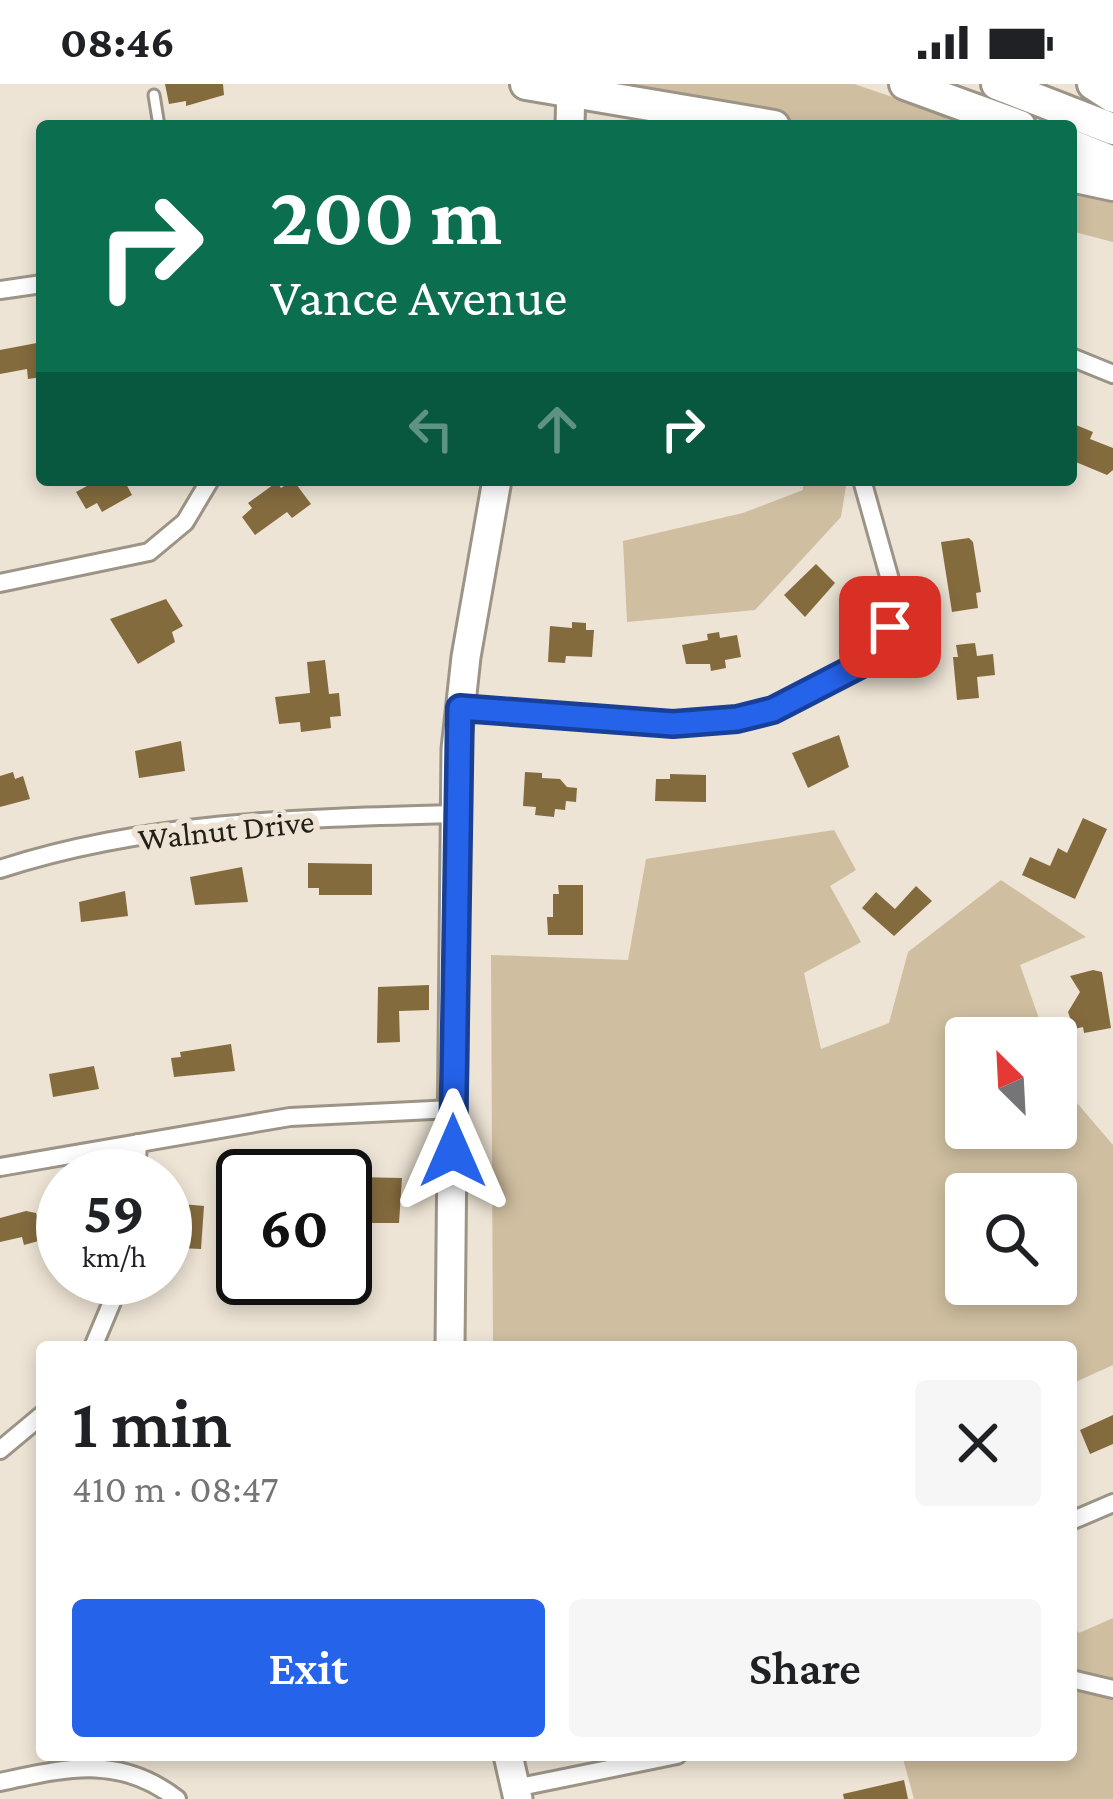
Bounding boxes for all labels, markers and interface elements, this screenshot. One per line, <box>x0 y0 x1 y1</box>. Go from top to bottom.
text: 08:46 <box>60 17 175 67</box>
icon: right <box>72 168 228 324</box>
text: 200 m <box>270 169 502 262</box>
text: Vance Avenue <box>270 267 567 327</box>
icon: left <box>398 396 464 462</box>
icon: ahead <box>524 396 590 462</box>
icon: right <box>650 396 716 462</box>
pin <box>839 576 941 678</box>
icon: arrive <box>857 594 923 660</box>
street label: Walnut Drive <box>136 802 316 857</box>
north arrow <box>945 1017 1077 1149</box>
map controls <box>945 1017 1077 1305</box>
position arrow <box>390 1088 516 1214</box>
speed limit sign: 60 <box>216 1149 372 1305</box>
button: search <box>945 1173 1077 1305</box>
text: 59 <box>83 1178 145 1245</box>
text: km/h <box>82 1240 146 1273</box>
button: close <box>915 1380 1041 1506</box>
text: 1 min <box>72 1382 232 1462</box>
text: 410 m · 08:47 <box>72 1467 278 1510</box>
button: Exit <box>72 1599 545 1737</box>
button: Share <box>569 1599 1041 1737</box>

